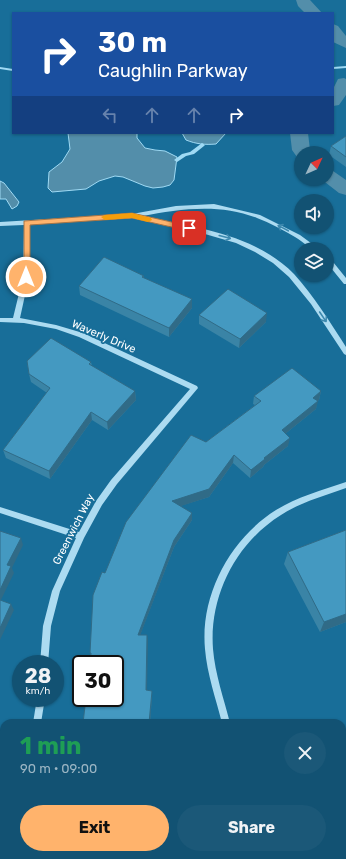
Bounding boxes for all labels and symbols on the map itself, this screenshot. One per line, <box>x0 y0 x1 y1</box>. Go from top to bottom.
north arrow <box>294 146 334 186</box>
pin <box>172 211 206 245</box>
one-way arrow <box>278 224 290 231</box>
one-way arrow <box>218 234 231 241</box>
position arrow <box>5 256 47 298</box>
one-way arrow <box>319 311 327 323</box>
street label: Waverly Drive <box>70 317 138 356</box>
street label: Greenwich Way <box>50 492 97 567</box>
speed limit sign: 30 <box>72 655 124 707</box>

